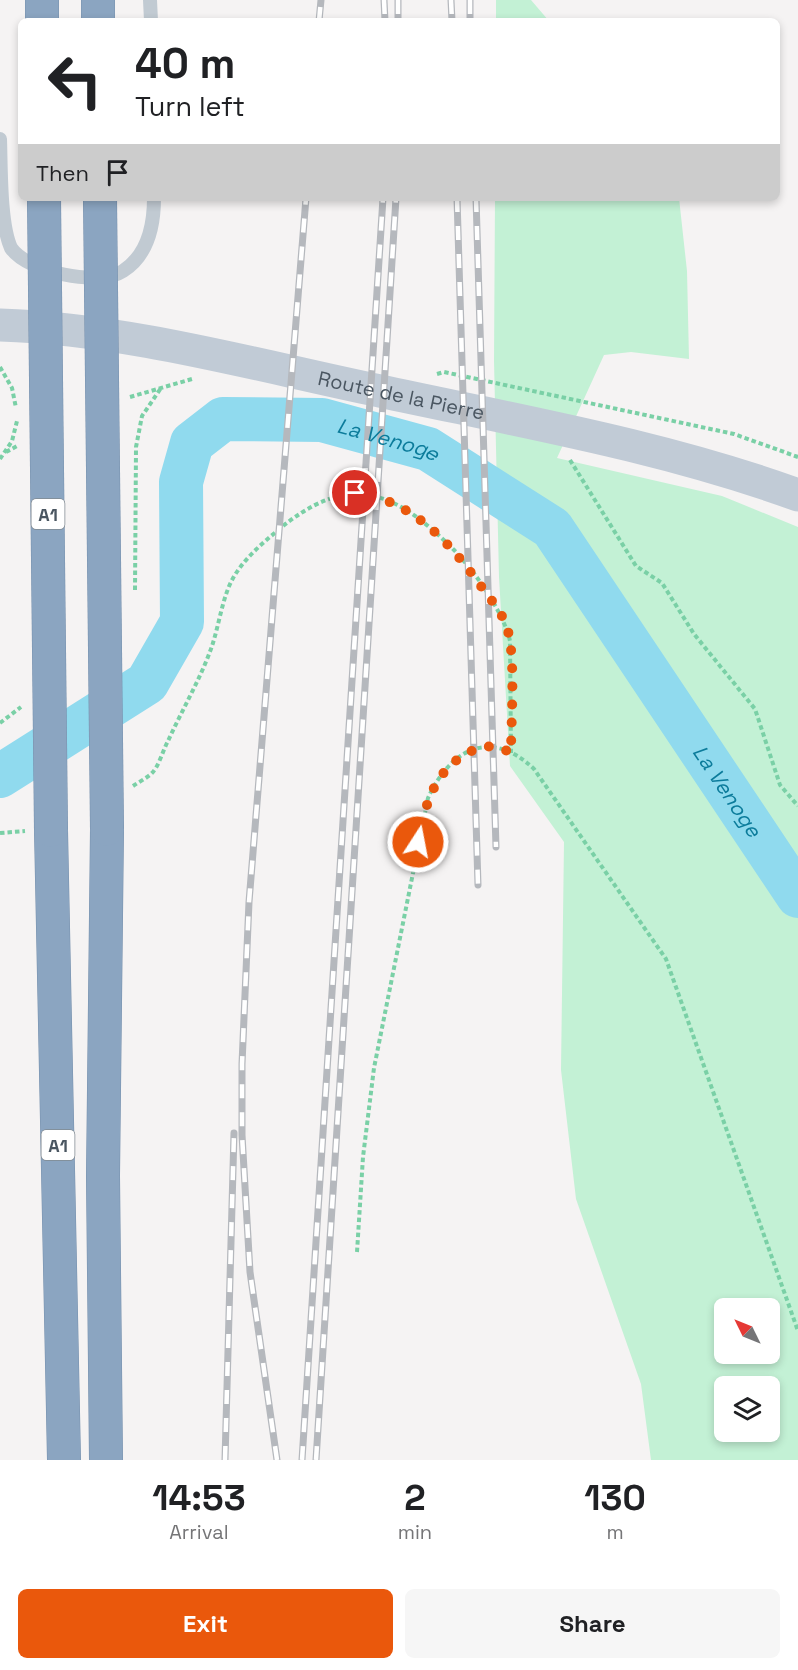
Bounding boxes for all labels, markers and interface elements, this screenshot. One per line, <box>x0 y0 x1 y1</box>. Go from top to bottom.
text: 40 m <box>135 37 235 90</box>
icon: left <box>36 42 114 120</box>
text: Turn left <box>135 89 245 124</box>
icon: arrive <box>101 156 134 189</box>
text: Then <box>36 159 89 187</box>
street label: Route de la Pierre <box>316 365 487 426</box>
water label: La Venoge <box>334 411 446 467</box>
pin <box>329 467 380 518</box>
icon: arrive <box>338 476 371 509</box>
road number: A1 <box>32 499 64 529</box>
water label: La Venoge <box>687 740 769 843</box>
position arrow <box>386 810 450 874</box>
road number: A1 <box>42 1130 74 1160</box>
north arrow <box>714 1298 780 1364</box>
map controls <box>714 1298 780 1442</box>
button: layers <box>714 1376 780 1442</box>
text: 14:53 <box>152 1475 246 1521</box>
text: 2 <box>404 1475 426 1521</box>
text: 130 <box>584 1475 646 1521</box>
text: Arrival <box>169 1519 229 1545</box>
text: min <box>398 1519 432 1545</box>
text: m <box>606 1519 624 1545</box>
button: Exit <box>18 1589 393 1658</box>
button: Share <box>405 1589 780 1658</box>

